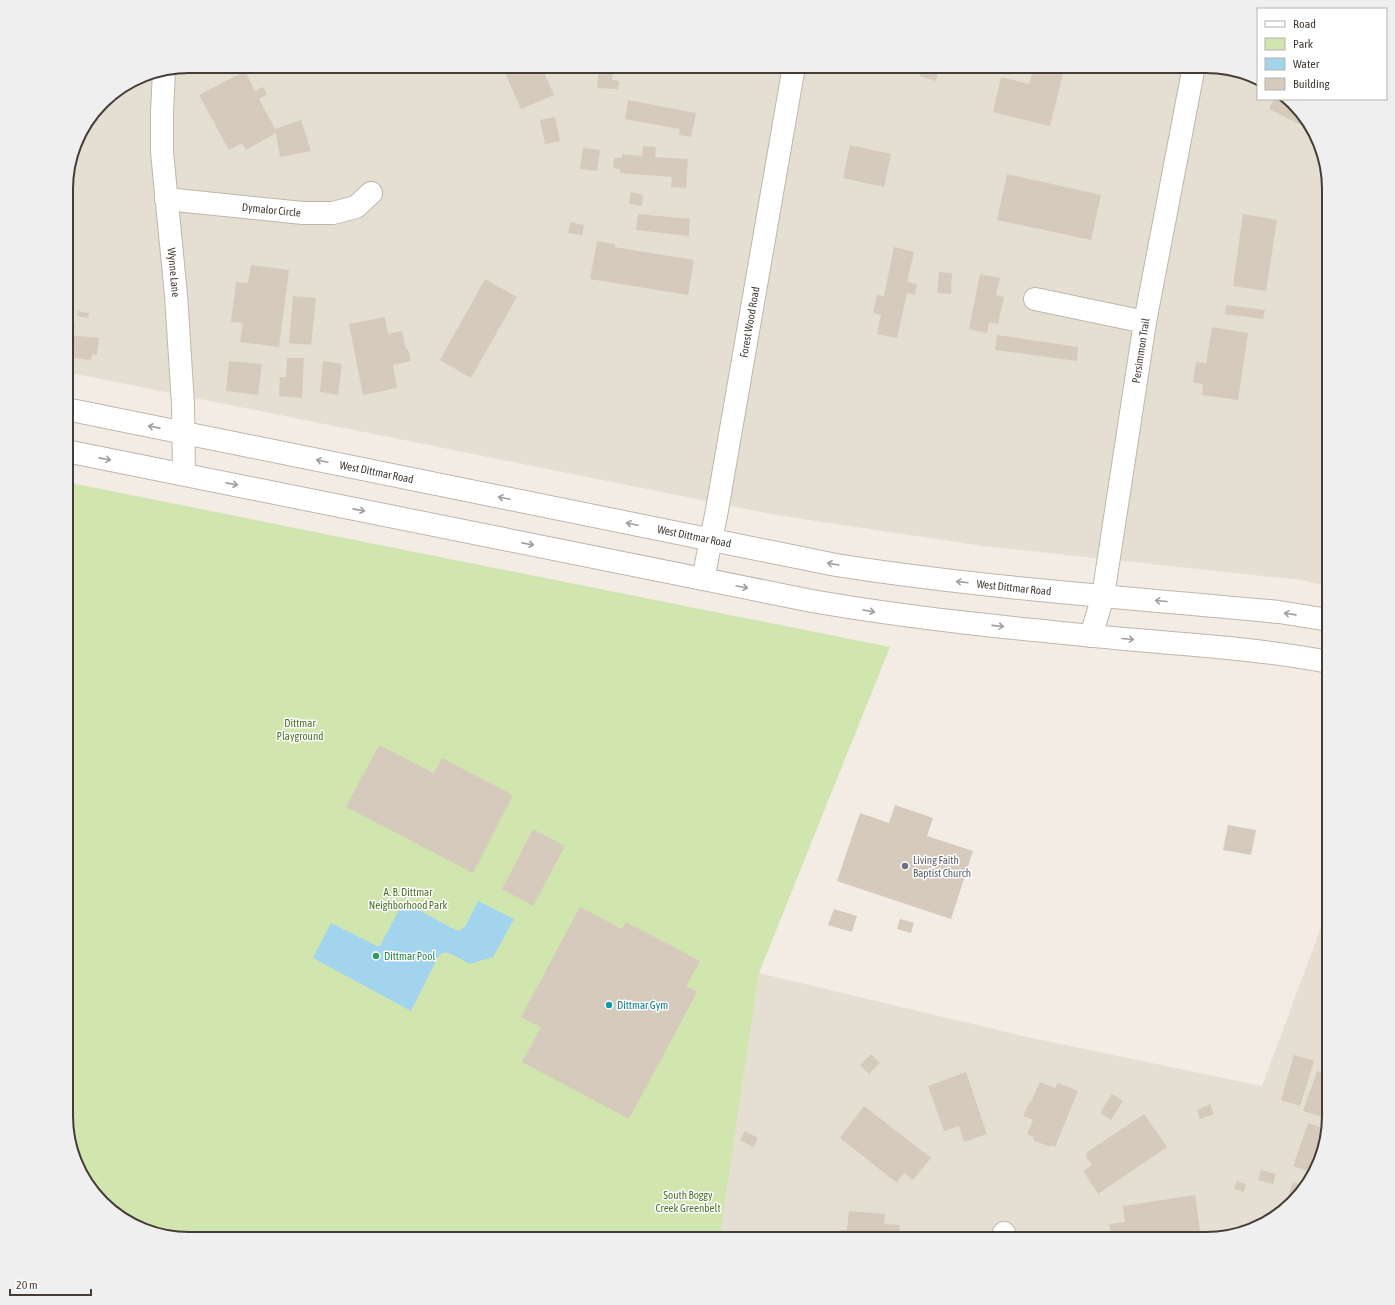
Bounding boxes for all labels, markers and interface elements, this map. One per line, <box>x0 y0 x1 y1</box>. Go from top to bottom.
legend <box>1257 8 1387 100</box>
text: Road <box>1293 17 1316 31</box>
text: Park <box>1293 37 1314 51</box>
text: Water <box>1293 57 1320 71</box>
text: Building <box>1293 77 1331 91</box>
street label: Dymalor Circle <box>241 201 301 219</box>
street label: Wynne Lane <box>165 247 182 298</box>
street label: Forest Wood Road <box>738 286 762 359</box>
street label: Persimmon Trail <box>1130 317 1152 384</box>
one-way arrow <box>147 422 160 430</box>
one-way arrow <box>98 455 111 463</box>
one-way arrow <box>316 457 329 465</box>
street label: West Dittmar Road <box>339 459 415 485</box>
one-way arrow <box>225 480 238 488</box>
one-way arrow <box>498 494 511 502</box>
one-way arrow <box>353 506 366 514</box>
one-way arrow <box>626 520 639 528</box>
street label: West Dittmar Road <box>656 523 732 550</box>
one-way arrow <box>521 540 534 548</box>
one-way arrow <box>827 560 840 568</box>
street label: West Dittmar Road <box>976 578 1052 597</box>
one-way arrow <box>956 579 969 586</box>
one-way arrow <box>735 583 748 591</box>
one-way arrow <box>1155 597 1168 605</box>
one-way arrow <box>862 607 875 615</box>
one-way arrow <box>1284 610 1297 618</box>
one-way arrow <box>991 623 1004 630</box>
one-way arrow <box>1121 636 1134 643</box>
park label: Dittmar Playground <box>277 717 323 742</box>
place label: Living Faith Baptist Church <box>913 854 971 879</box>
marker: Living Faith Baptist Church <box>900 861 910 871</box>
park label: A. B. Dittmar Neighborhood Park <box>369 886 447 911</box>
place label: Dittmar Pool <box>384 950 435 962</box>
marker: Dittmar Pool <box>371 951 381 961</box>
place label: Dittmar Gym <box>617 999 668 1011</box>
marker: Dittmar Gym <box>604 1000 614 1010</box>
park label: South Boggy Creek Greenbelt <box>655 1189 721 1214</box>
scale bar <box>10 1271 91 1297</box>
text: 20 m <box>16 1278 38 1292</box>

